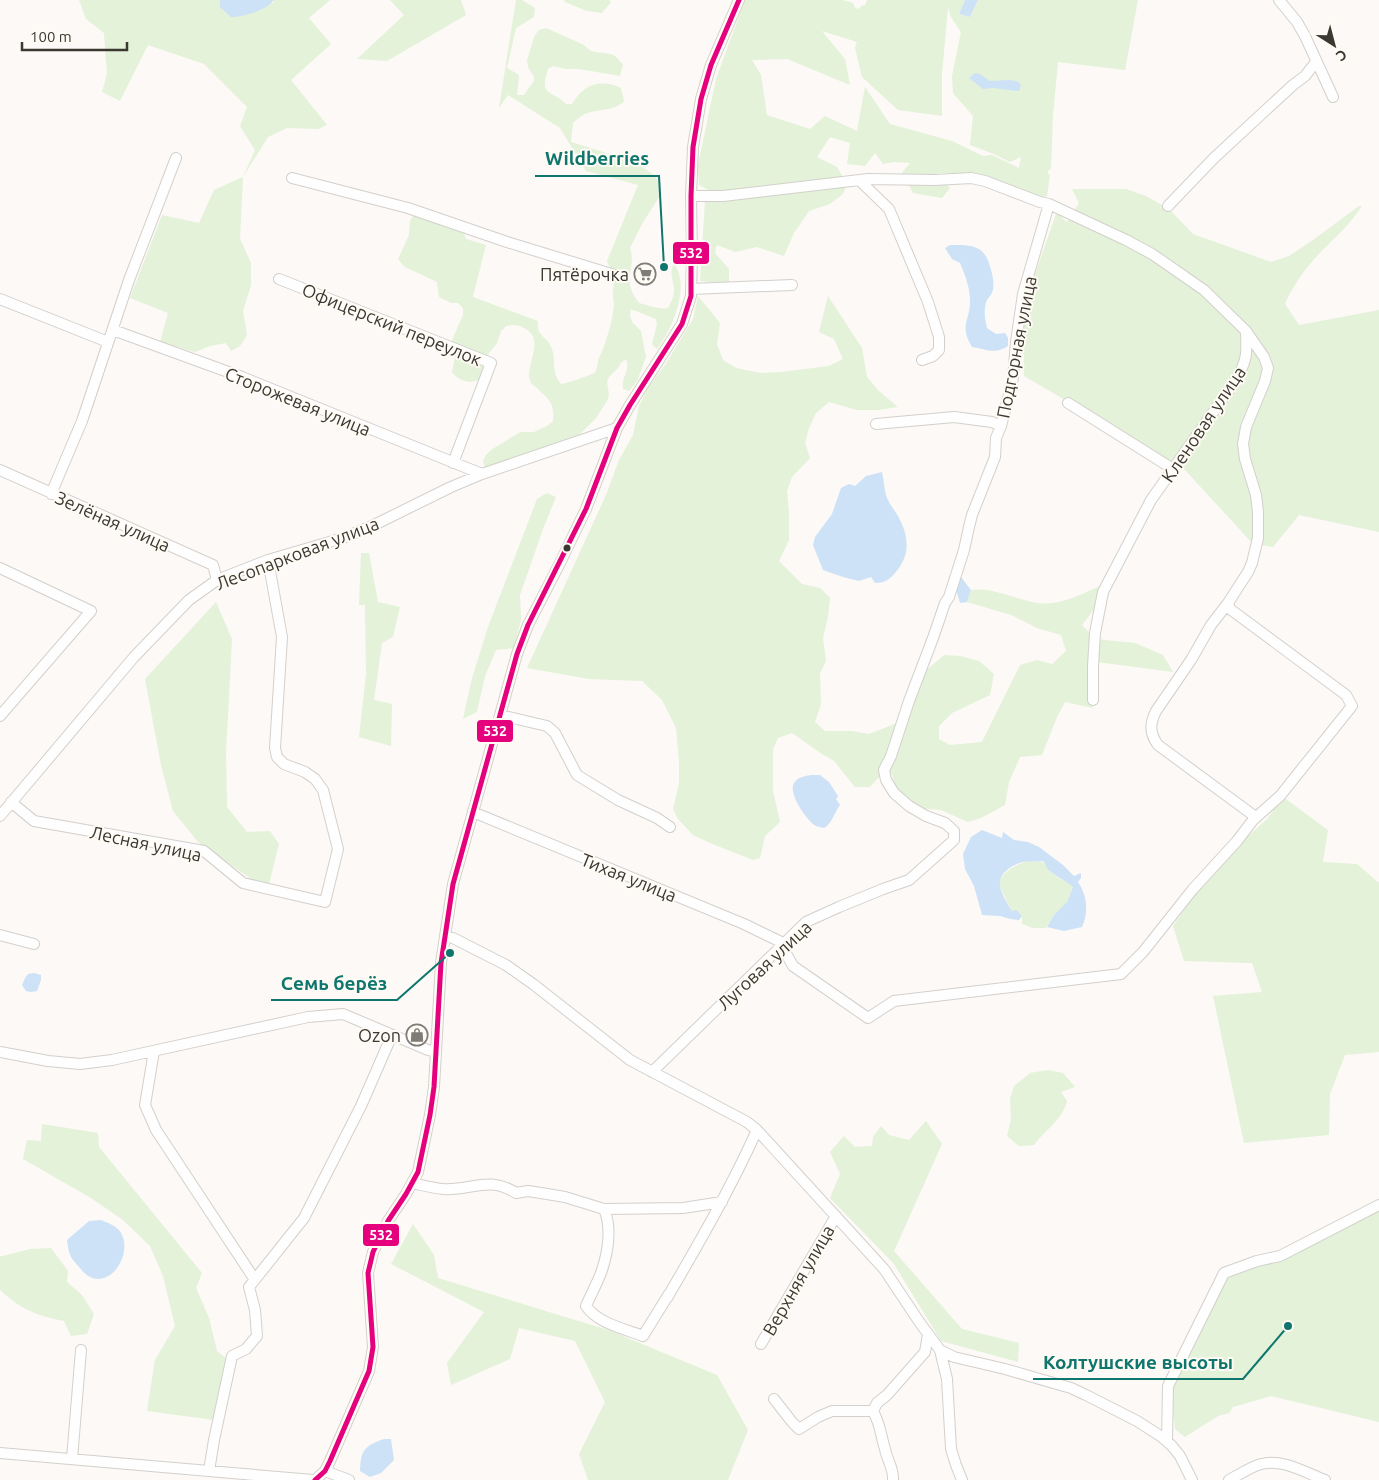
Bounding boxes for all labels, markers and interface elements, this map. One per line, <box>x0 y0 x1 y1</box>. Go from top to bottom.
scale bar <box>22 20 128 52</box>
north arrow <box>1309 20 1359 70</box>
text: 100 m <box>30 28 72 45</box>
text: С <box>1333 46 1350 65</box>
callout: Wildberries <box>535 142 659 176</box>
text: Wildberries <box>545 147 649 169</box>
line badge: 532 <box>672 241 710 265</box>
text: 532 <box>679 245 703 261</box>
supermarket icon: Пятёрочка <box>633 262 657 286</box>
place label: Пятёрочка <box>540 264 629 284</box>
street label: Подгорная улица <box>992 274 1040 420</box>
street label: Офицерский переулок <box>299 279 485 369</box>
street label: Кленовая улица <box>1157 362 1249 486</box>
street label: Сторожевая улица <box>222 363 374 439</box>
street label: Зелёная улица <box>53 487 173 555</box>
street label: Лесопарковая улица <box>213 513 381 593</box>
unlabelled marker <box>562 543 572 553</box>
line badge: 532 <box>476 719 514 743</box>
text: 532 <box>483 723 507 739</box>
street label: Лесная улица <box>88 821 204 865</box>
street label: Тихая улица <box>578 849 680 905</box>
street label: Луговая улица <box>713 916 815 1014</box>
callout: Семь берёз <box>271 966 397 1000</box>
text: Семь берёз <box>281 972 387 994</box>
shop icon: Ozon <box>405 1023 429 1047</box>
place label: Ozon <box>358 1025 401 1045</box>
street label: Верхняя улица <box>758 1221 838 1339</box>
line badge: 532 <box>362 1223 400 1247</box>
text: 532 <box>369 1227 393 1243</box>
callout: Колтушские высоты <box>1033 1345 1243 1379</box>
text: Колтушские высоты <box>1043 1351 1233 1373</box>

